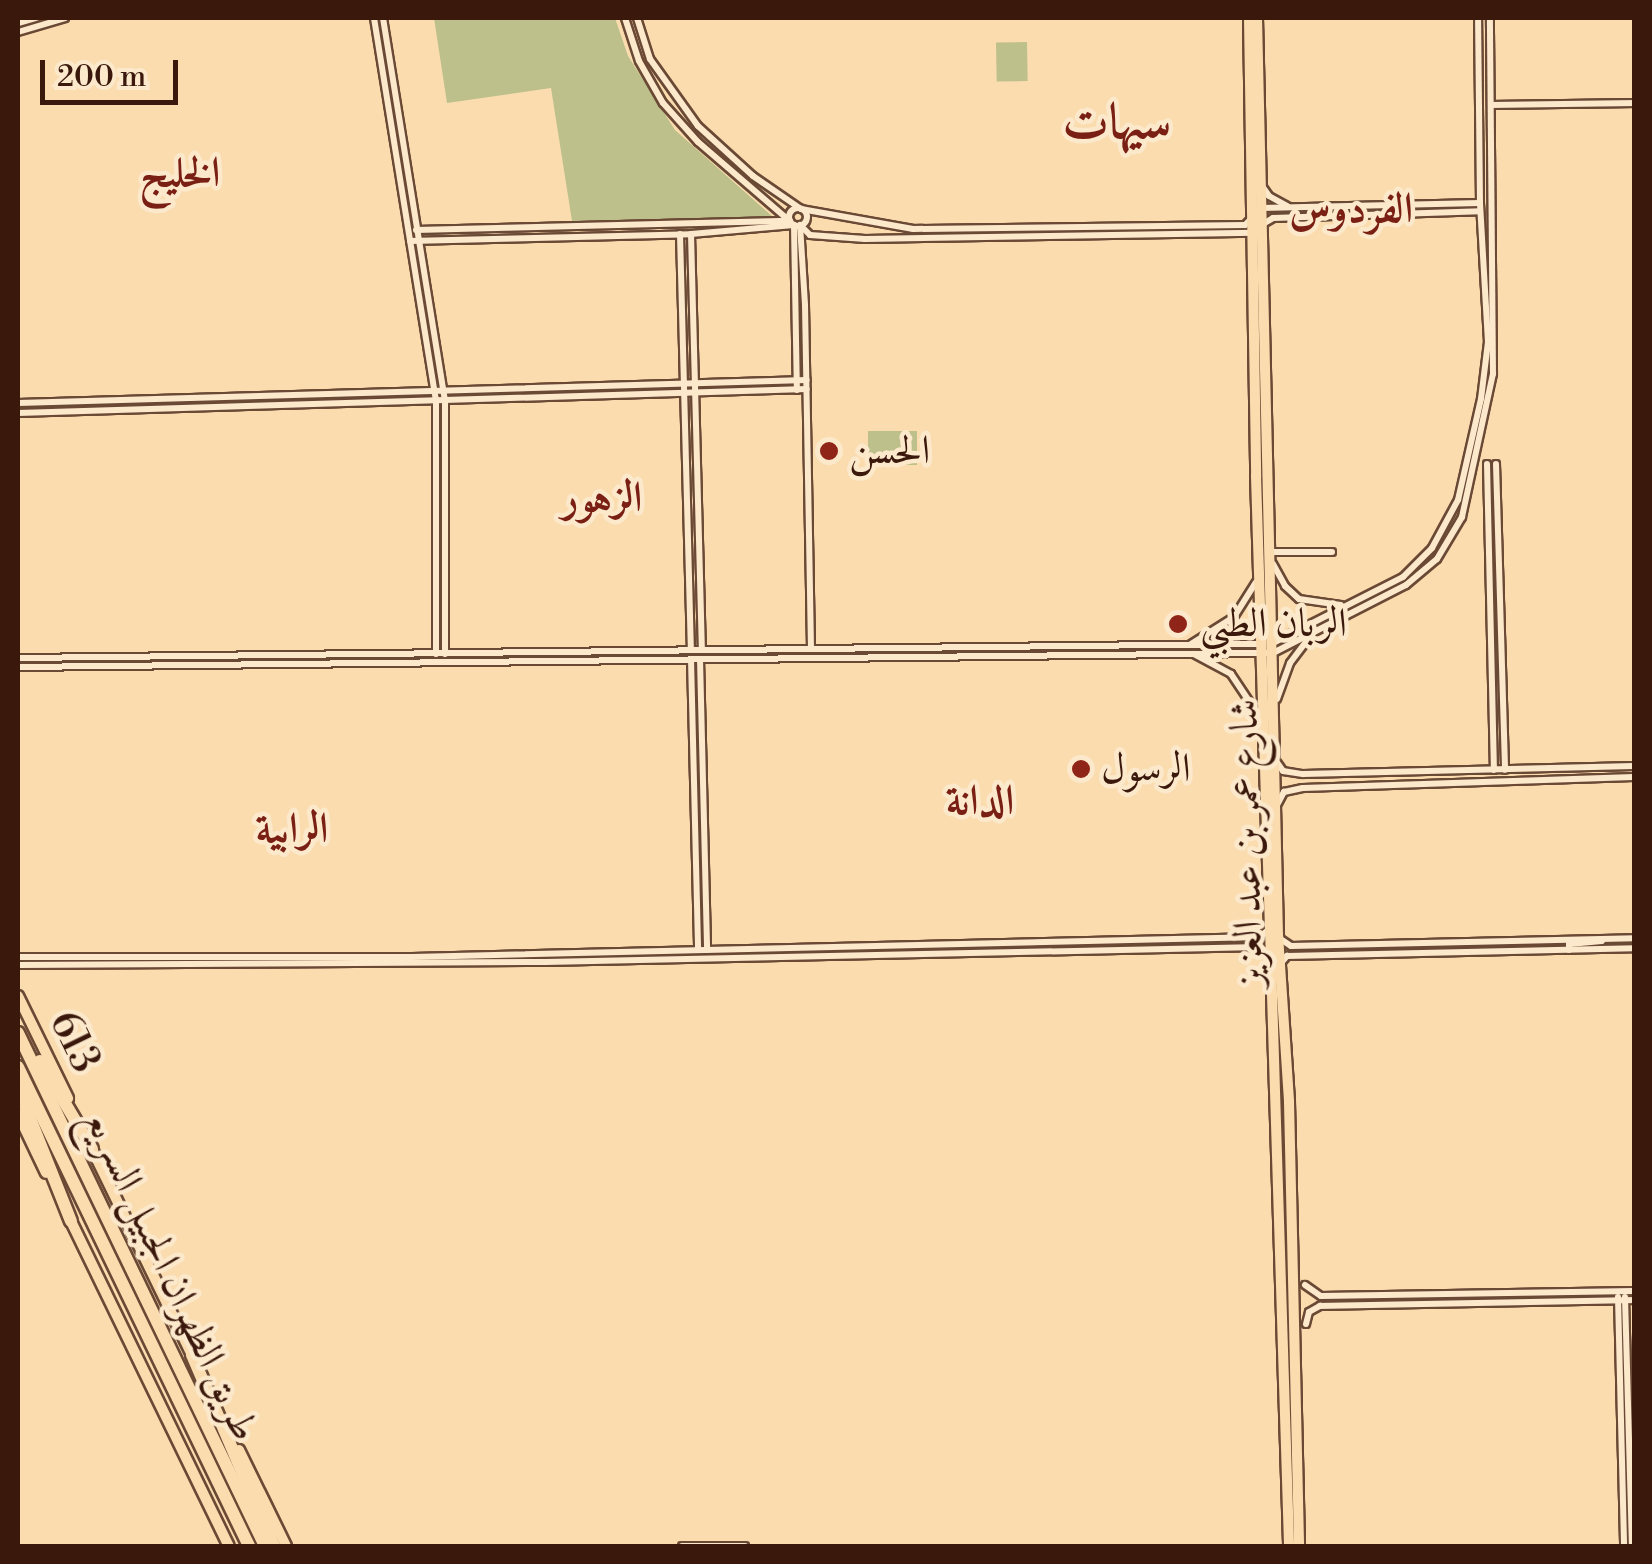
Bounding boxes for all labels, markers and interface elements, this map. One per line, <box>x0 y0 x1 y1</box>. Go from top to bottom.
scale bar <box>45 40 182 102</box>
text: 200 m <box>57 58 146 96</box>
district label: سيهات <box>1062 94 1172 154</box>
district label: الخليج <box>140 149 220 199</box>
district label: الفردوس <box>1289 185 1413 235</box>
place label: الحسن <box>849 427 930 475</box>
marker: الحسن <box>818 440 840 462</box>
district label: الزهور <box>562 474 642 524</box>
place label: الربان الطبي <box>1200 600 1347 648</box>
marker: الربان الطبي <box>1165 611 1191 637</box>
street label: شارع عمر بن عبد العزيز <box>1220 698 1274 988</box>
place label: الرسول <box>1101 745 1191 793</box>
marker: الرسول <box>1070 758 1092 780</box>
district label: الدانة <box>946 777 1014 827</box>
district label: الرابية <box>256 805 328 855</box>
street label: 613 <box>39 1003 109 1081</box>
street label: طريق الظهران الجبيل السريع <box>73 1101 269 1449</box>

